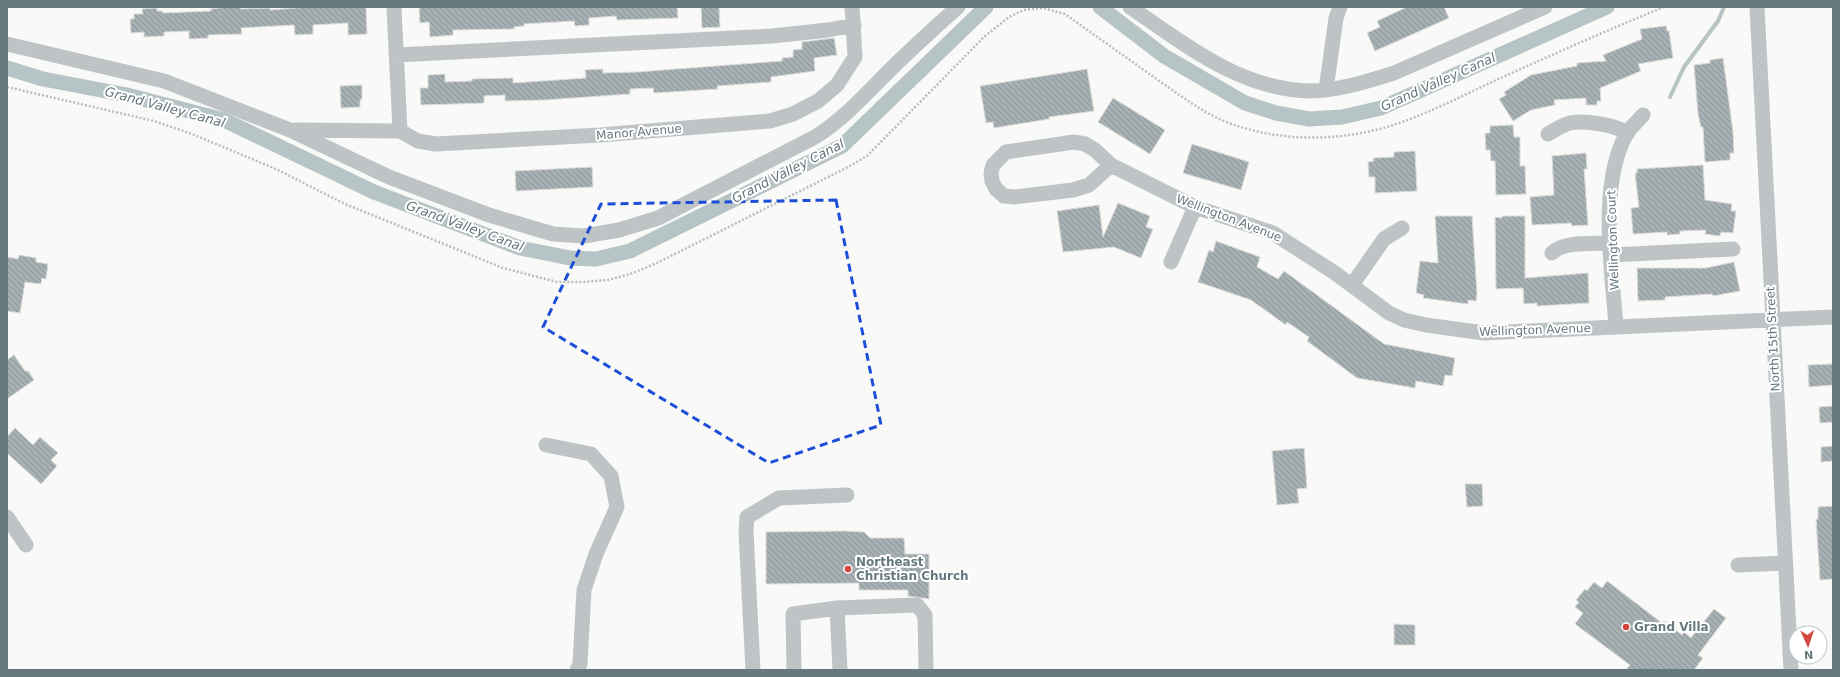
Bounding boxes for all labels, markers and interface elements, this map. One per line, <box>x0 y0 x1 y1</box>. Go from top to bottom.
water label: Grand Valley Canal <box>1378 50 1498 114</box>
water label: Grand Valley Canal <box>103 84 227 130</box>
street label: Manor Avenue <box>596 121 682 143</box>
water label: Grand Valley Canal <box>729 136 847 206</box>
street label: Wellington Court <box>1604 189 1622 290</box>
street label: Wellington Avenue <box>1174 191 1284 245</box>
water label: Grand Valley Canal <box>404 198 526 254</box>
street label: North 15th Street <box>1763 286 1783 392</box>
street label: Wellington Avenue <box>1479 321 1591 339</box>
place label: Northeast Christian Church <box>856 555 969 583</box>
marker: Northeast Christian Church <box>843 564 853 574</box>
place label: Grand Villa <box>1634 620 1709 634</box>
marker: Grand Villa <box>1621 622 1631 632</box>
north arrow <box>1788 625 1828 665</box>
text: N <box>1804 648 1813 661</box>

